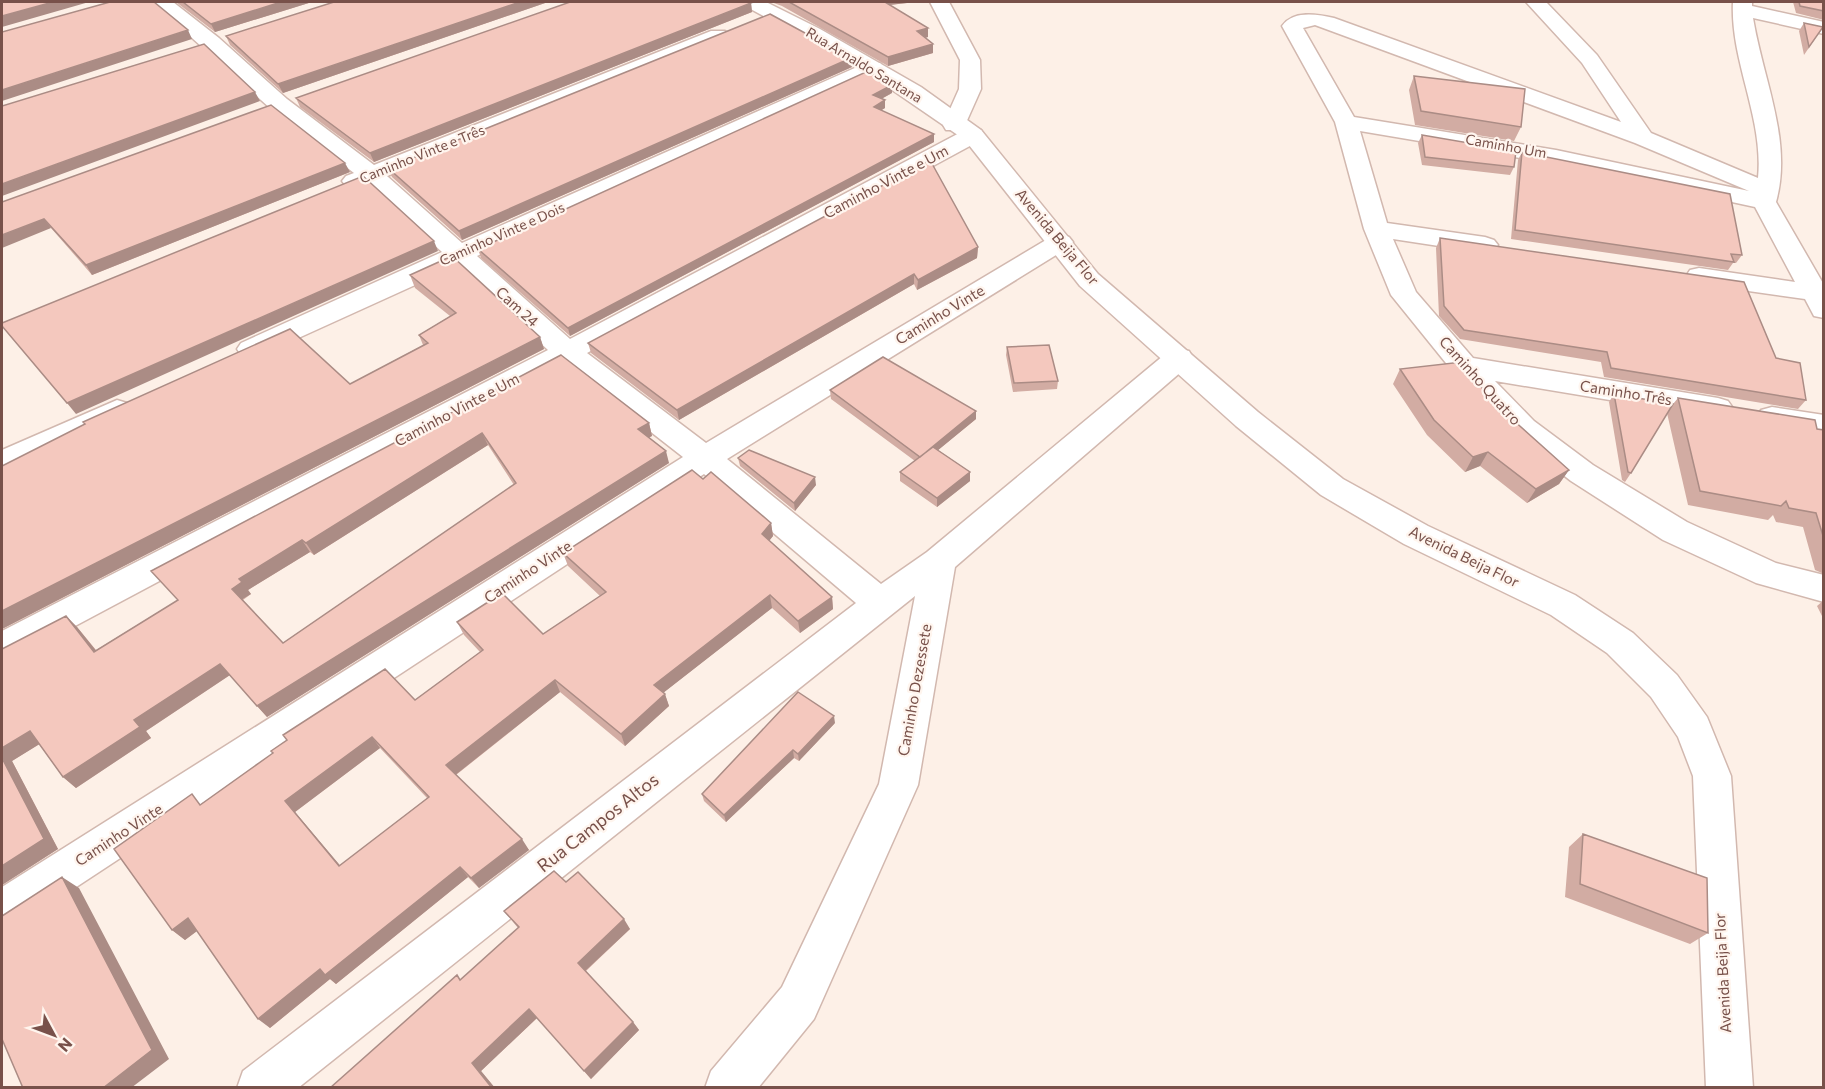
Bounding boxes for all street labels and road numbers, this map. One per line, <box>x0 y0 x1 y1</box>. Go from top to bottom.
street label: Rua Arnaldo Santana <box>803 23 925 106</box>
street label: Caminho Vinte e Três <box>357 121 487 186</box>
street label: Caminho Um <box>1464 130 1548 161</box>
street label: Caminho Vinte e Um <box>820 141 951 222</box>
street label: Avenida Beija Flor <box>1012 184 1103 288</box>
street label: Caminho Vinte e Dois <box>436 198 567 269</box>
street label: Caminho Vinte <box>892 280 987 348</box>
street label: Cam 24 <box>493 282 543 330</box>
street label: Caminho Quatro <box>1436 332 1525 429</box>
street label: Caminho Vinte e Um <box>391 369 522 450</box>
street label: Caminho Três <box>1579 376 1674 408</box>
street label: Avenida Beija Flor <box>1406 522 1522 591</box>
street label: Caminho Vinte <box>480 536 575 606</box>
street label: Caminho Dezessete <box>894 622 935 757</box>
street label: Rua Campos Altos <box>532 768 663 877</box>
street label: Caminho Vinte <box>71 799 166 869</box>
street label: Avenida Beija Flor <box>1710 913 1734 1034</box>

